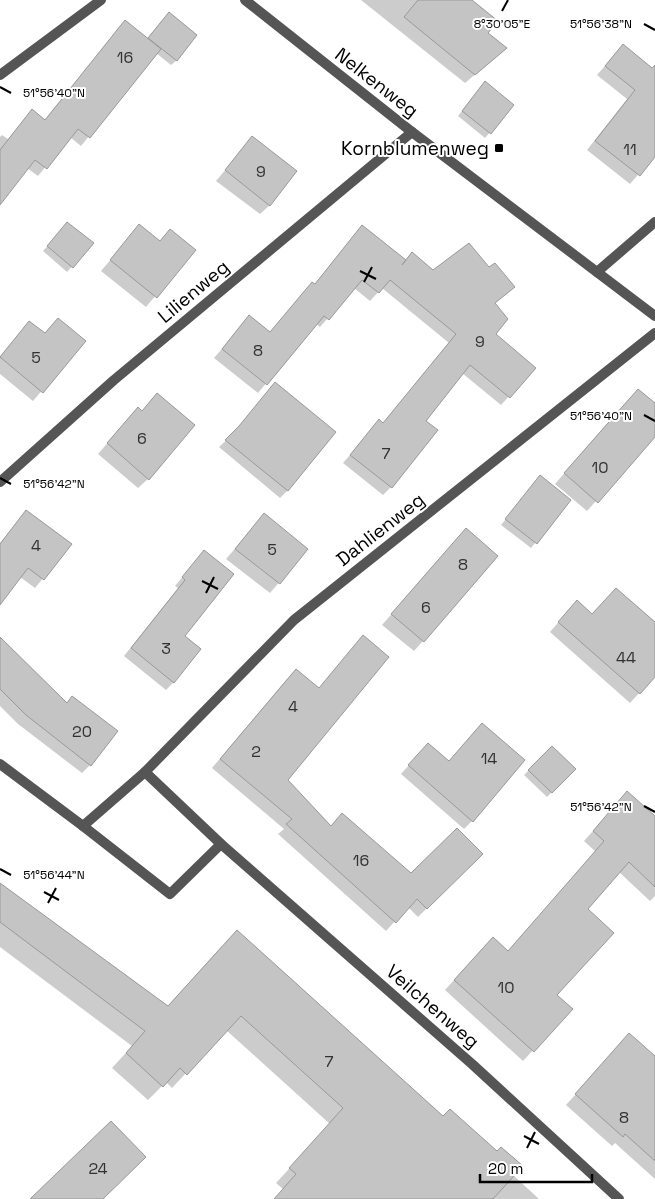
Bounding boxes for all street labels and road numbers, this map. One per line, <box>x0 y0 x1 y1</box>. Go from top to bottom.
street label: Nelkenweg <box>330 42 424 123</box>
street label: Lilienweg <box>152 254 234 328</box>
street label: Dahlienweg <box>331 487 430 572</box>
street label: Veilchenweg <box>381 959 485 1054</box>

